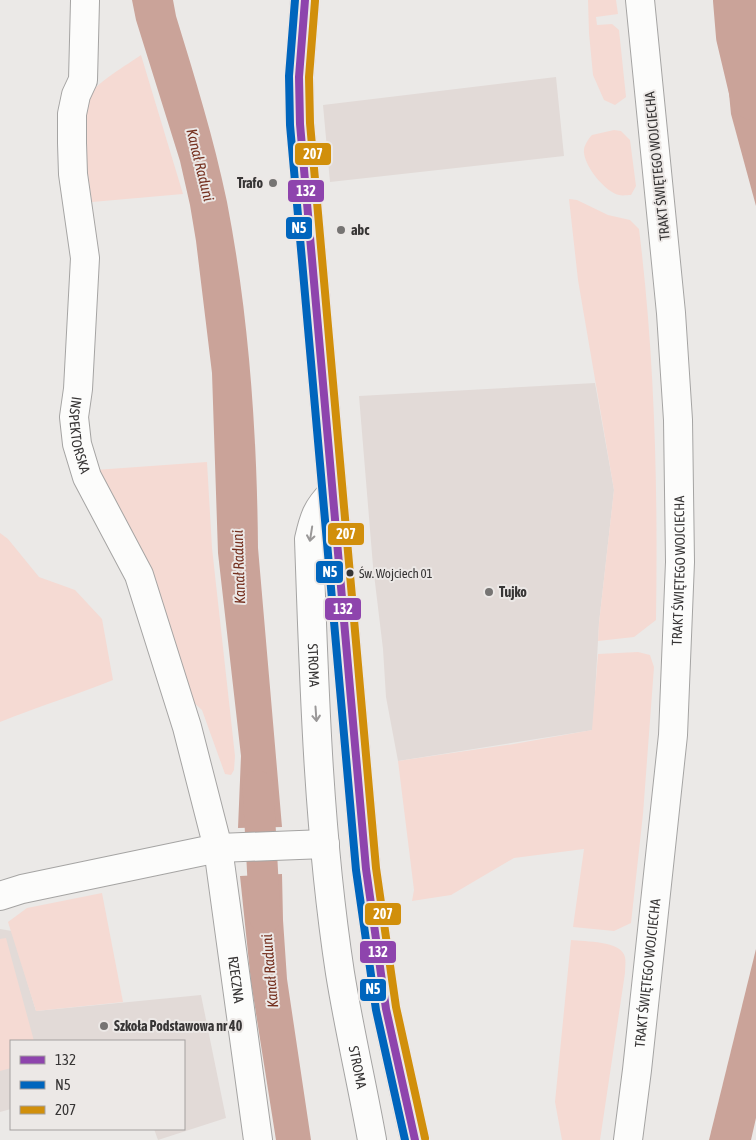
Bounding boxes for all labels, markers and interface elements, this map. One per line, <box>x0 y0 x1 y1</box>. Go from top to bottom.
street label: TRAKT ŚWIĘTEGO WOJCIECHA <box>641 91 673 241</box>
water label: Kanał Raduni <box>183 127 218 203</box>
line badge: 207 <box>294 142 332 166</box>
text: 207 <box>303 146 323 162</box>
place label: Trafo <box>237 175 263 191</box>
marker: Trafo <box>267 177 279 189</box>
line badge: 132 <box>287 179 325 203</box>
text: 132 <box>296 183 316 199</box>
line badge: N5 <box>285 216 313 240</box>
text: N5 <box>292 220 307 236</box>
place label: abc <box>351 222 370 238</box>
marker: abc <box>335 224 347 236</box>
street label: INSPEKTORSKA <box>66 396 94 476</box>
street label: TRAKT ŚWIĘTEGO WOJCIECHA <box>669 496 688 646</box>
line badge: 207 <box>327 522 365 546</box>
one-way arrow <box>306 526 316 542</box>
text: 207 <box>336 526 356 542</box>
water label: Kanał Raduni <box>229 529 248 604</box>
line badge: N5 <box>315 560 344 584</box>
text: N5 <box>323 564 338 580</box>
place label: Św. Wojciech 01 <box>359 566 433 581</box>
marker: Św. Wojciech 01 <box>345 568 355 578</box>
place label: Tujko <box>499 584 527 600</box>
marker: Tujko <box>483 586 495 598</box>
line badge: 132 <box>324 597 362 621</box>
text: 132 <box>333 601 353 617</box>
street label: STROMA <box>305 643 323 687</box>
one-way arrow <box>311 706 320 722</box>
street label: TRAKT ŚWIĘTEGO WOJCIECHA <box>631 898 663 1048</box>
line badge: 207 <box>364 902 402 926</box>
text: 207 <box>373 906 393 922</box>
water label: Kanał Raduni <box>258 933 281 1009</box>
line badge: 132 <box>359 940 397 964</box>
text: 132 <box>368 944 388 960</box>
street label: RZECZNA <box>225 955 247 1004</box>
line badge: N5 <box>359 978 387 1002</box>
text: N5 <box>366 981 381 997</box>
place label: Szkoła Podstawowa nr 40 <box>114 1018 243 1034</box>
marker: Szkoła Podstawowa nr 40 <box>98 1020 110 1032</box>
legend <box>10 1040 185 1130</box>
street label: STROMA <box>346 1044 370 1090</box>
text: 132 <box>55 1051 76 1068</box>
text: N5 <box>55 1076 71 1093</box>
text: 207 <box>55 1101 76 1118</box>

